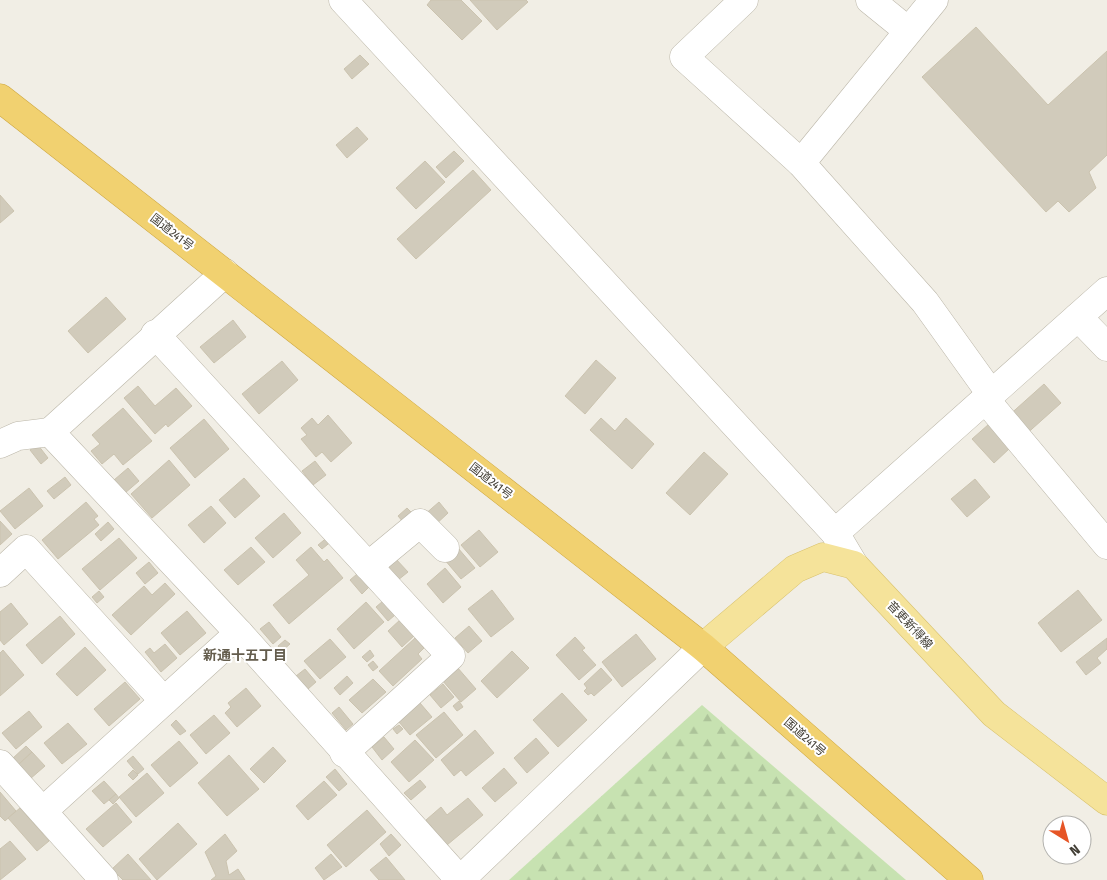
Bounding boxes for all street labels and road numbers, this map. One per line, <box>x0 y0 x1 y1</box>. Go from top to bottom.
street label: 国道241号 <box>148 211 196 253</box>
street label: 国道241号 <box>467 460 515 502</box>
street label: 音更新得線 <box>884 598 936 652</box>
street label: 国道241号 <box>781 715 829 759</box>

